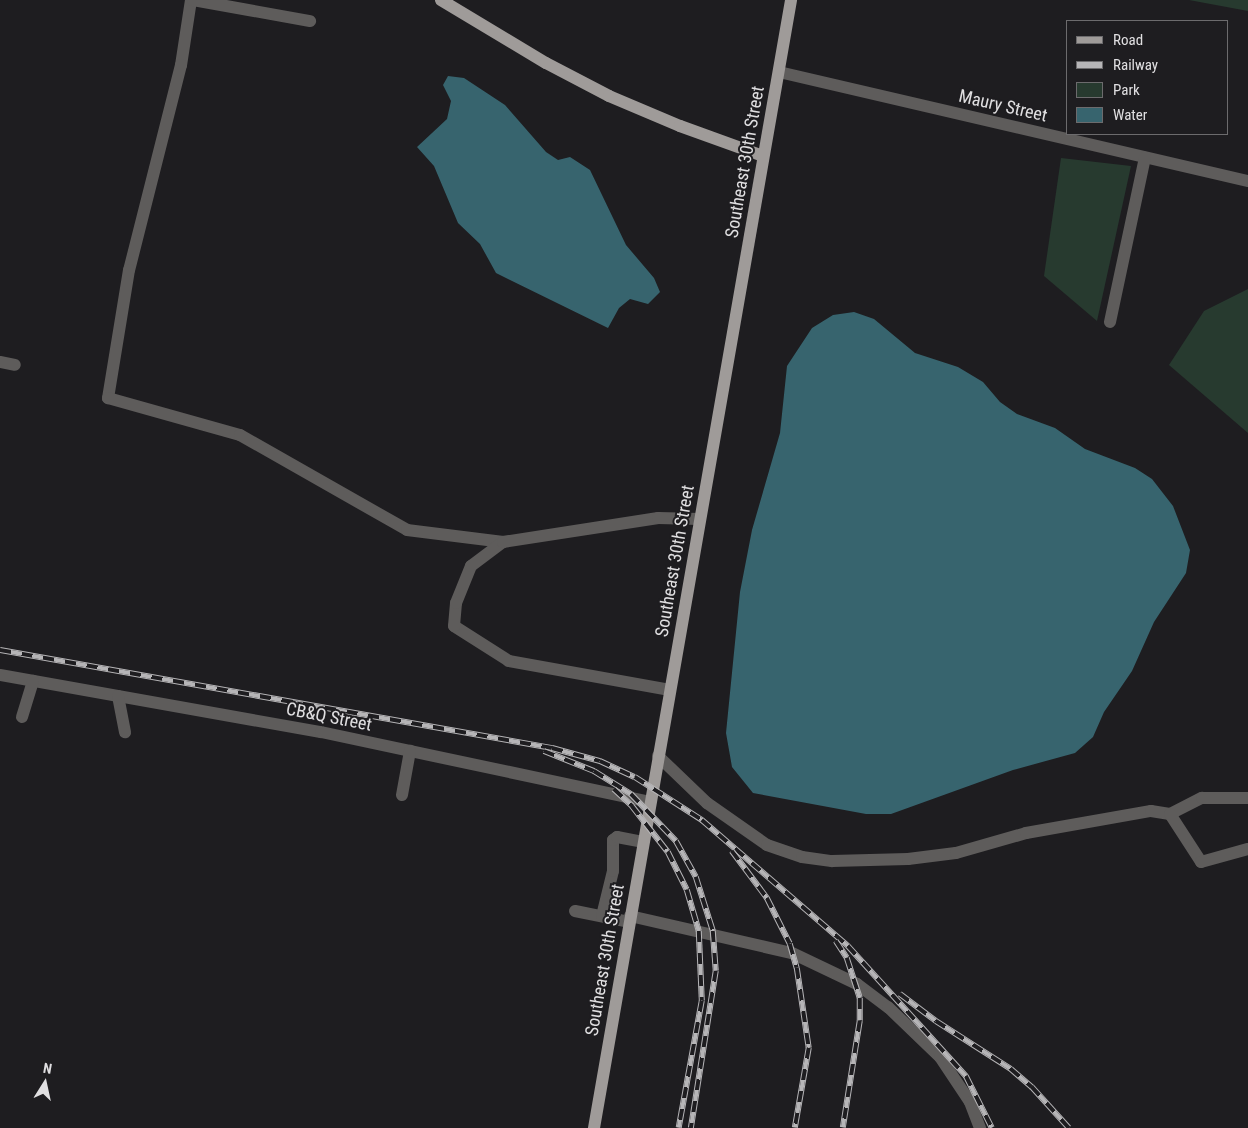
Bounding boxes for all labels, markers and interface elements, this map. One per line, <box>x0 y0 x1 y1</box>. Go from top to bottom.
legend <box>1066 20 1228 135</box>
text: Road <box>1113 31 1143 49</box>
text: Railway <box>1113 56 1158 74</box>
text: Park <box>1113 81 1140 99</box>
street label: Southeast 30th Street <box>721 84 769 240</box>
street label: Maury Street <box>957 85 1049 127</box>
text: Water <box>1113 106 1147 124</box>
street label: Southeast 30th Street <box>651 483 699 639</box>
street label: CB&Q Street <box>284 698 374 736</box>
street label: Southeast 30th Street <box>581 882 629 1038</box>
north arrow <box>20 1058 70 1108</box>
text: N <box>42 1060 53 1077</box>

